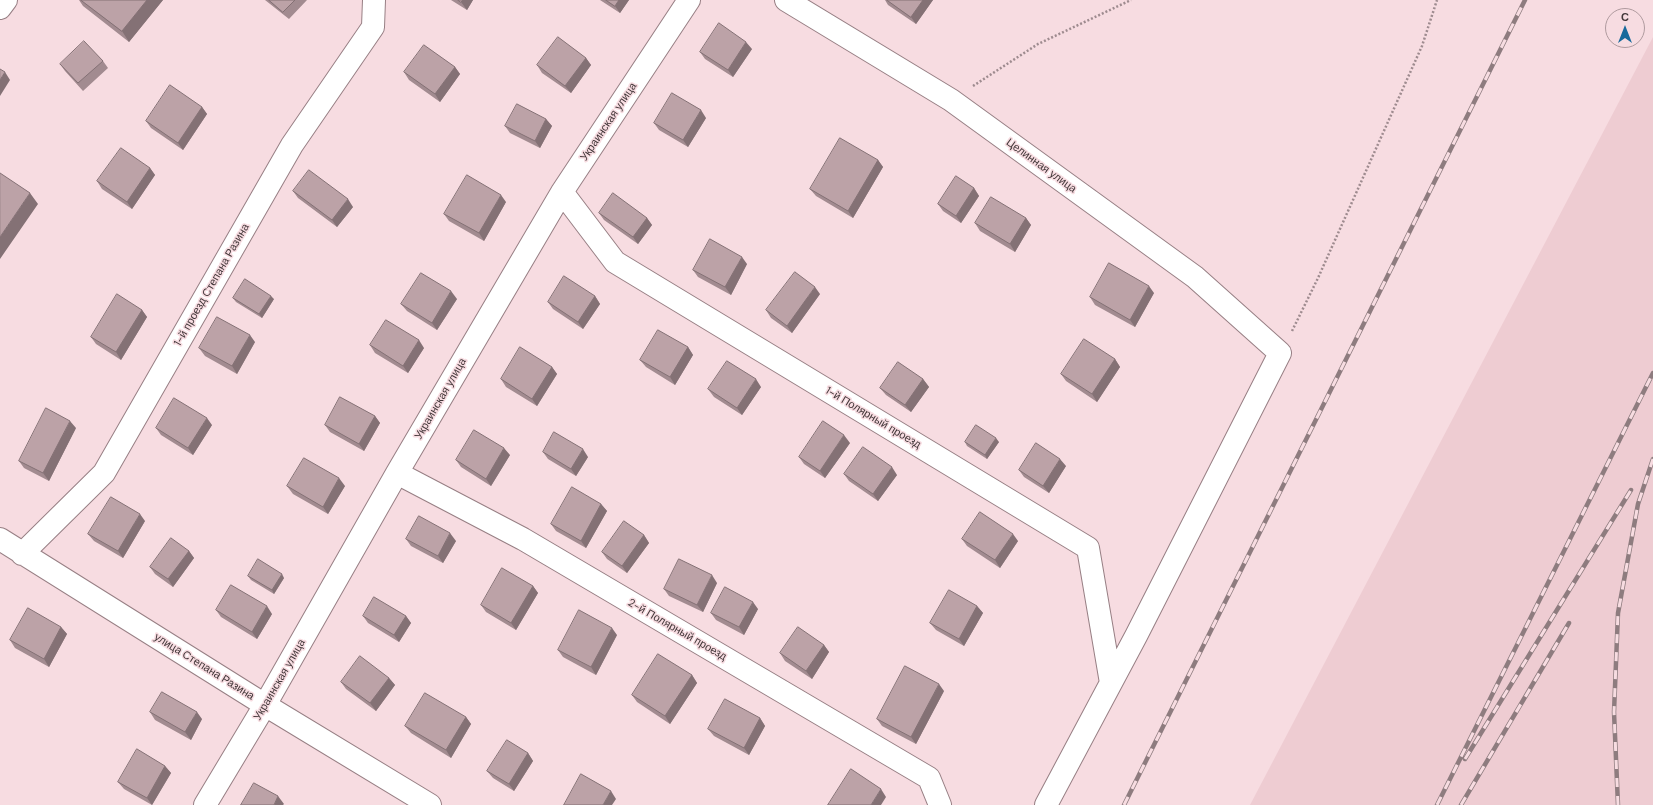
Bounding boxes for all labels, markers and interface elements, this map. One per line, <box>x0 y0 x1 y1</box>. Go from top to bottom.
north arrow <box>1605 8 1645 48</box>
text: С <box>1621 10 1629 24</box>
street label: Украинская улица <box>578 80 640 164</box>
street label: Целинная улица <box>1003 136 1079 196</box>
street label: 1-й проезд Степана Разина <box>171 221 253 349</box>
street label: Украинская улица <box>412 356 470 442</box>
street label: 1-й Полярный проезд <box>823 384 923 452</box>
street label: 2-й Полярный проезд <box>625 596 729 664</box>
street label: улица Степана Разина <box>151 631 257 703</box>
street label: Украинская улица <box>251 637 309 723</box>

